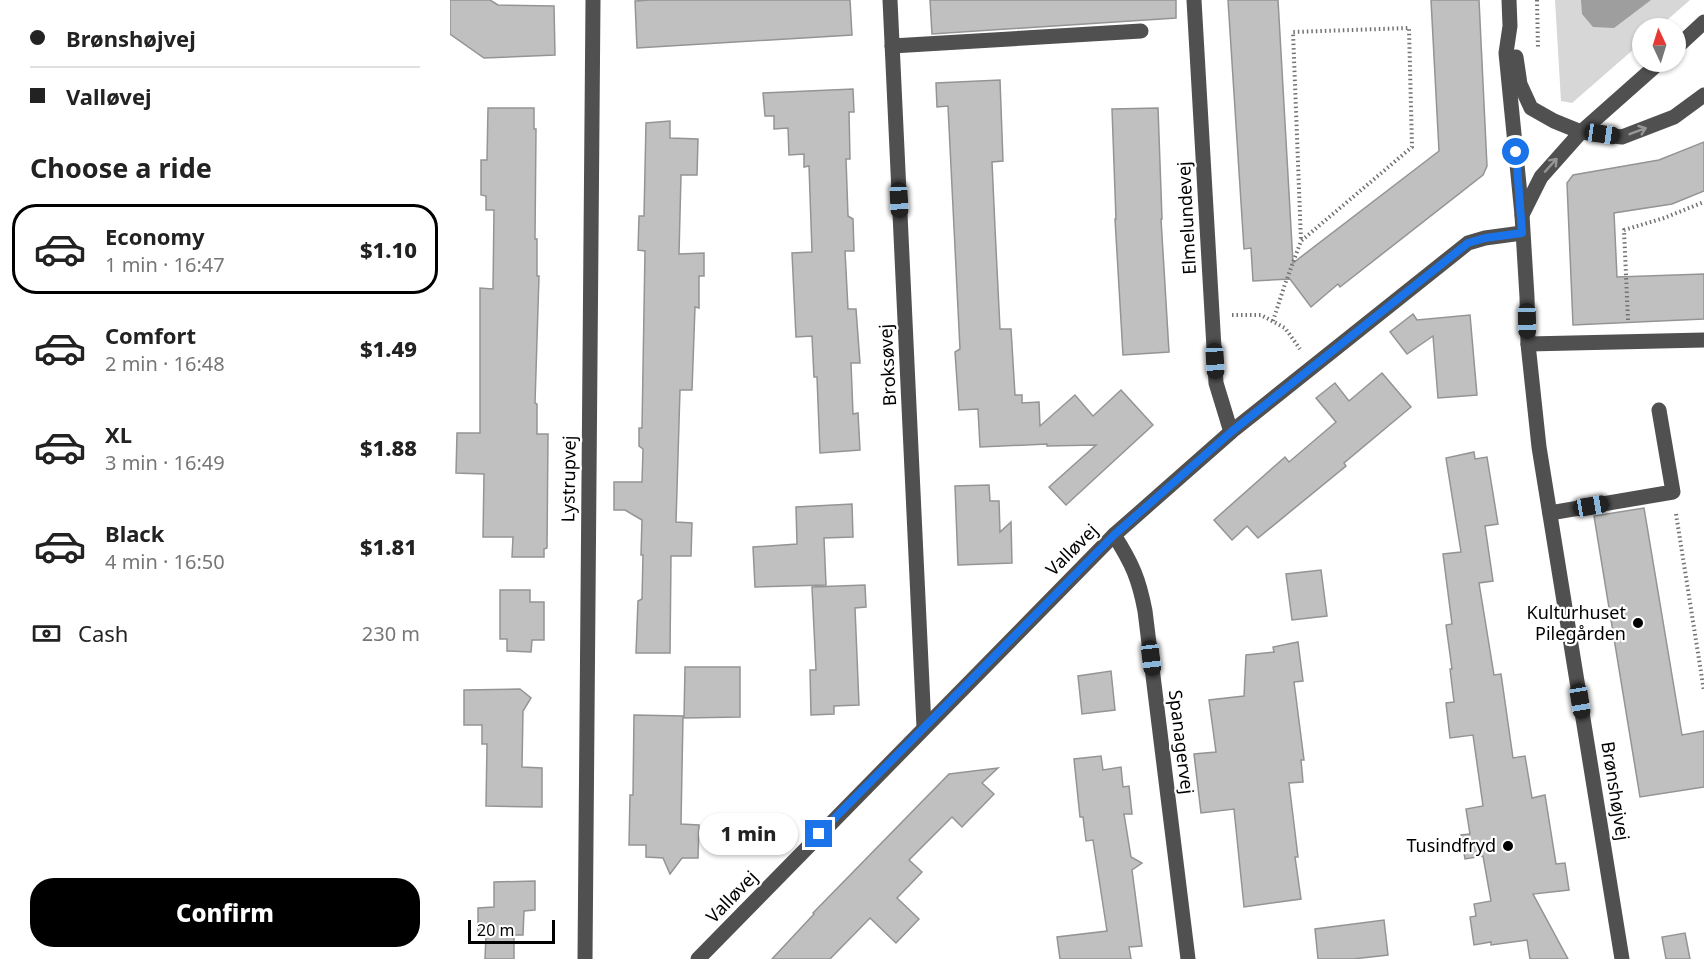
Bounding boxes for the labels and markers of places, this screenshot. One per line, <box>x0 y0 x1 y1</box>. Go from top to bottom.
place label: Kulturhuset Pilegården <box>1527 600 1626 645</box>
marker: Kulturhuset Pilegården <box>1631 616 1645 630</box>
place label: Tusindfryd <box>1406 833 1496 857</box>
marker: Tusindfryd <box>1501 839 1515 853</box>

